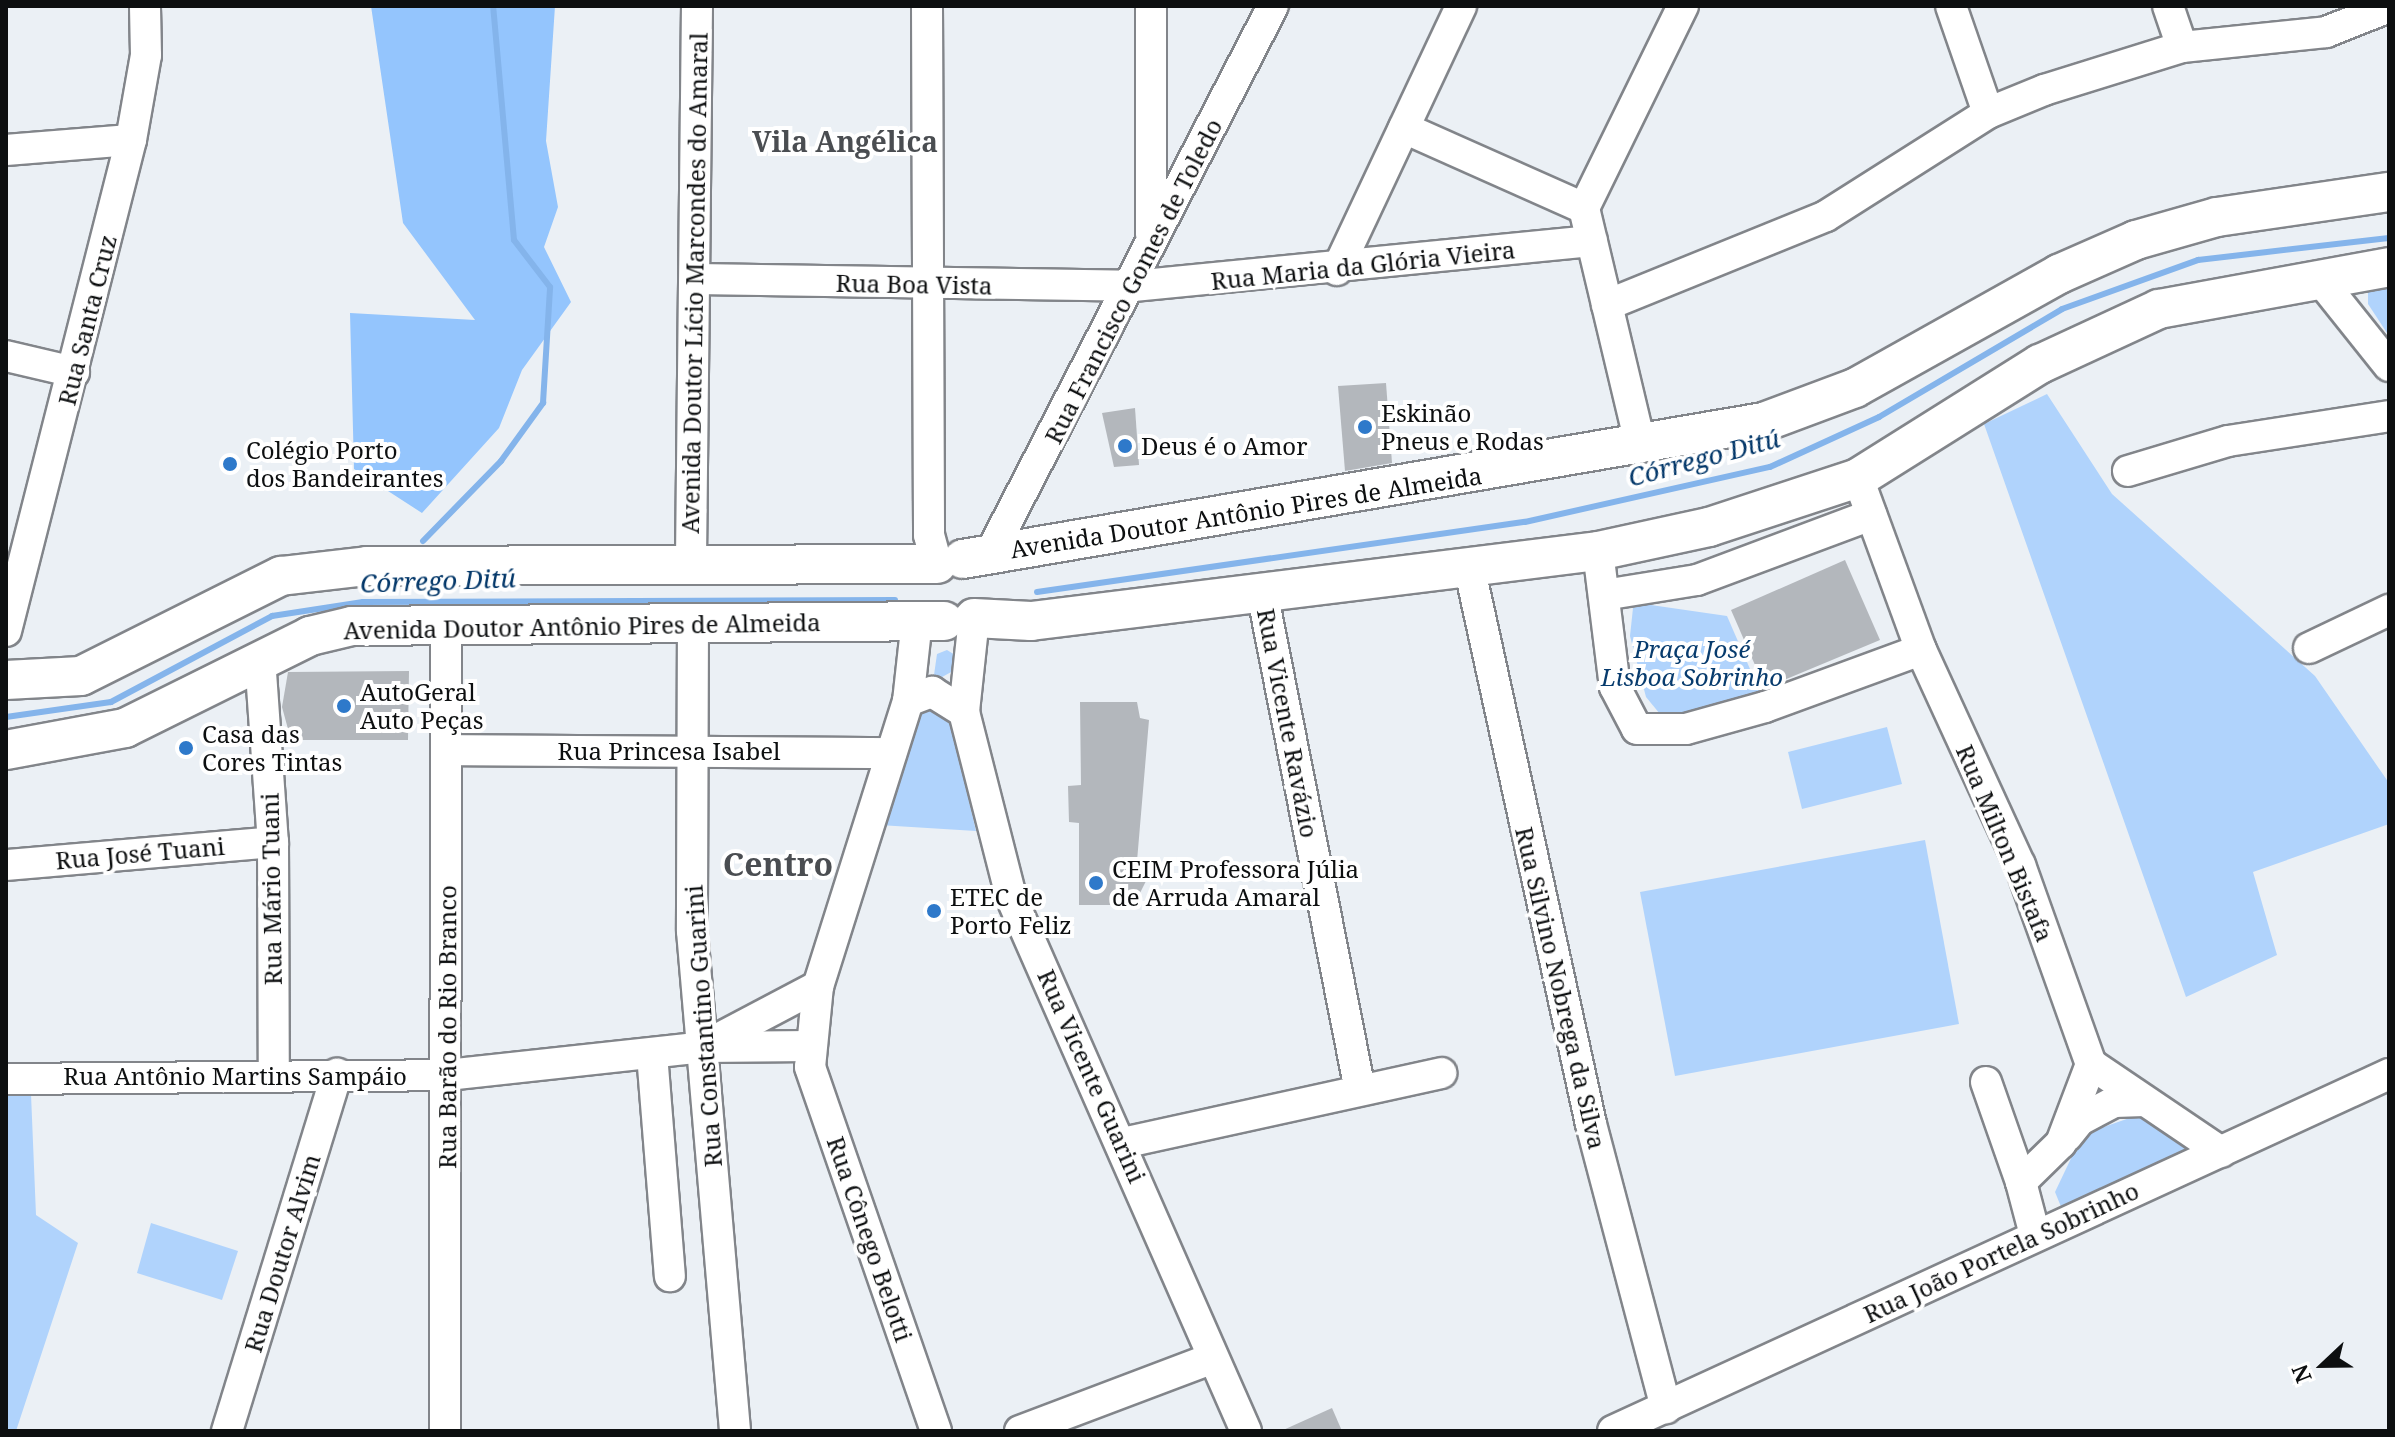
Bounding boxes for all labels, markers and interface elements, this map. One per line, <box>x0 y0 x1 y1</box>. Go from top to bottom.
street label: Avenida Doutor Lício Marcondes do Amaral <box>675 32 713 534</box>
street label: Rua Francisco Gomes de Toledo <box>1038 114 1228 448</box>
district label: Vila Angélica <box>752 124 938 158</box>
street label: Rua Santa Cruz <box>52 232 122 408</box>
street label: Rua Maria da Glória Vieira <box>1209 235 1517 295</box>
street label: Rua Boa Vista <box>835 268 993 300</box>
place label: Eskinão Pneus e Rodas <box>1381 399 1544 455</box>
marker: Eskinão Pneus e Rodas <box>1356 418 1374 436</box>
water label: Córrego Ditú <box>1625 423 1783 493</box>
place label: Deus é o Amor <box>1141 432 1308 460</box>
place label: Colégio Porto dos Bandeirantes <box>246 436 444 492</box>
marker: Deus é o Amor <box>1116 437 1134 455</box>
marker: Colégio Porto dos Bandeirantes <box>221 455 239 473</box>
street label: Avenida Doutor Antônio Pires de Almeida <box>1008 460 1484 564</box>
water label: Córrego Ditú <box>360 563 516 599</box>
street label: Rua Vicente Ravázio <box>1252 606 1324 840</box>
street label: Avenida Doutor Antônio Pires de Almeida <box>343 607 821 645</box>
park label: Praça José Lisboa Sobrinho <box>1601 635 1783 691</box>
place label: AutoGeral Auto Peças <box>360 678 484 734</box>
marker: AutoGeral Auto Peças <box>335 697 353 715</box>
place label: Casa das Cores Tintas <box>202 720 342 776</box>
street label: Rua Princesa Isabel <box>557 737 781 765</box>
marker: Casa das Cores Tintas <box>177 739 195 757</box>
street label: Rua Milton Bistafa <box>1951 740 2059 946</box>
street label: Rua Mário Tuani <box>255 793 287 985</box>
street label: Rua Silvino Nobrega da Silva <box>1510 824 1612 1152</box>
street label: Rua José Tuani <box>54 831 226 875</box>
district label: Centro <box>723 845 833 883</box>
place label: CEIM Professora Júlia de Arruda Amaral <box>1112 855 1359 911</box>
marker: CEIM Professora Júlia de Arruda Amaral <box>1087 874 1105 892</box>
place label: ETEC de Porto Feliz <box>950 883 1072 939</box>
street label: Rua Constantino Guarini <box>679 884 727 1168</box>
street label: Rua Barão do Rio Branco <box>433 885 461 1169</box>
marker: ETEC de Porto Feliz <box>925 902 943 920</box>
street label: Rua Vicente Guarini <box>1032 965 1152 1187</box>
street label: Rua Antônio Martins Sampáio <box>63 1062 407 1090</box>
street label: Rua Cônego Belotti <box>821 1133 919 1345</box>
street label: Rua Doutor Alvim <box>238 1150 326 1356</box>
street label: Rua João Portela Sobrinho <box>1859 1176 2143 1328</box>
north arrow <box>2283 1325 2363 1405</box>
text: N <box>2284 1360 2318 1388</box>

